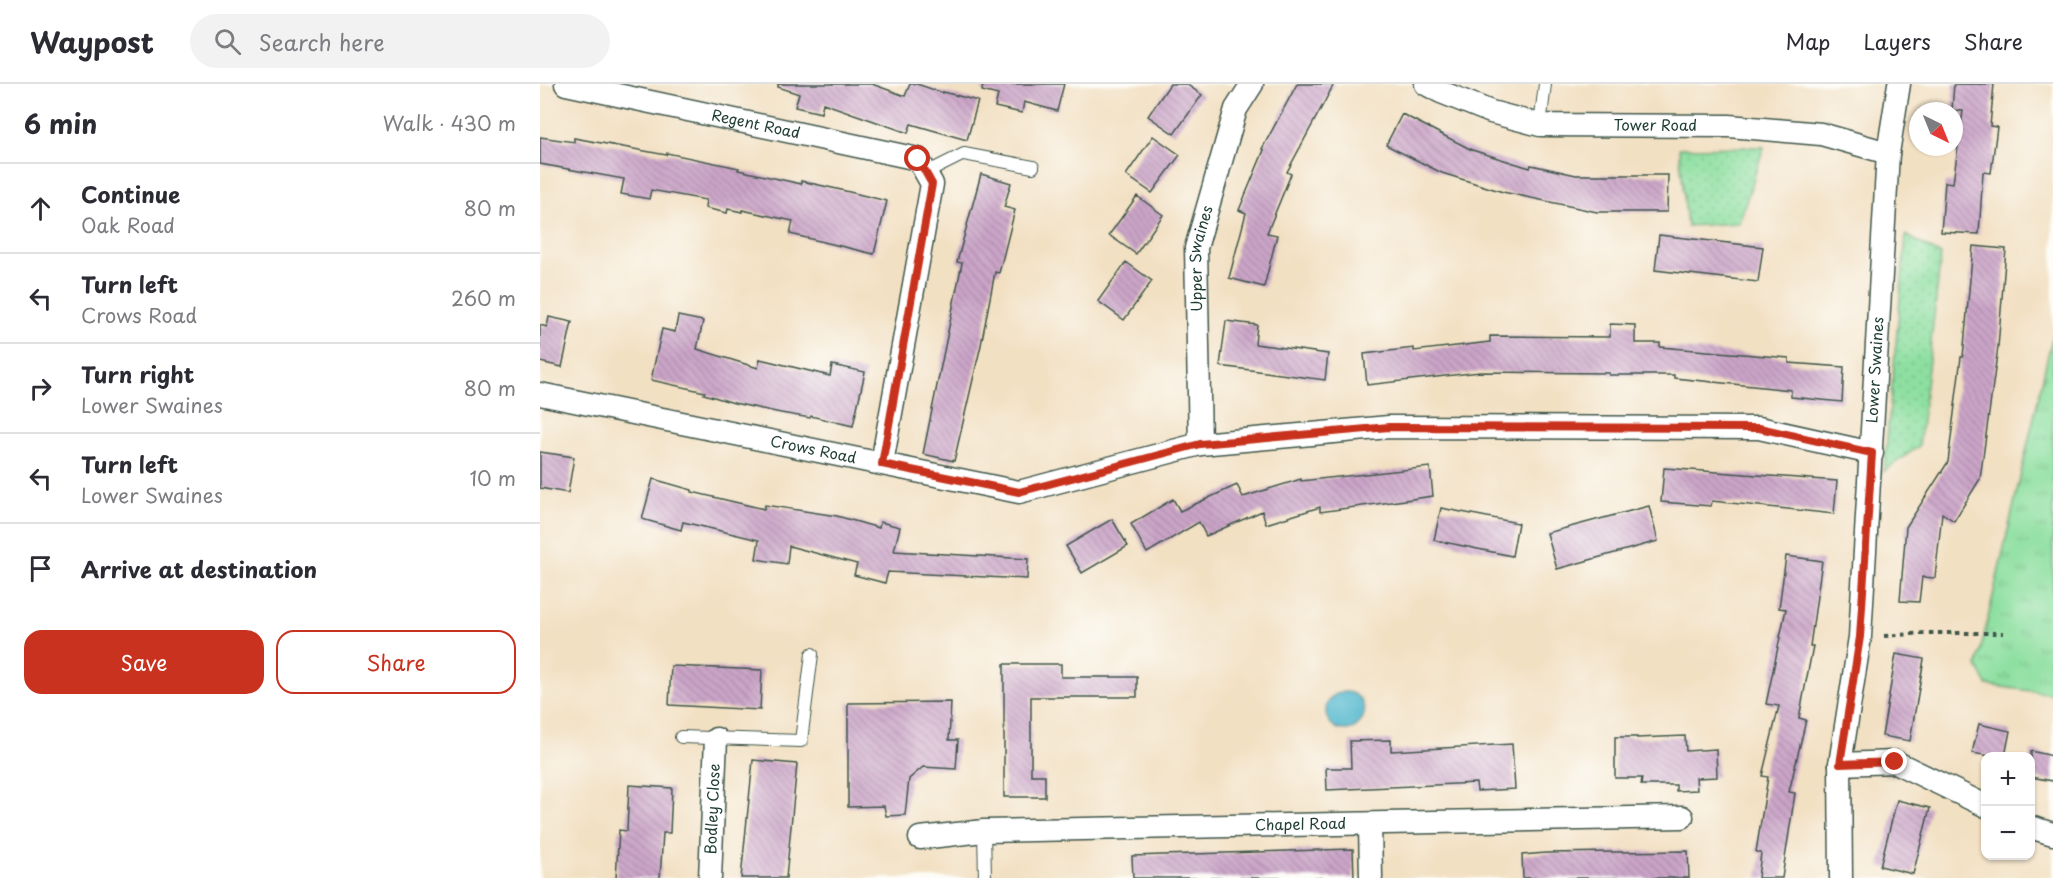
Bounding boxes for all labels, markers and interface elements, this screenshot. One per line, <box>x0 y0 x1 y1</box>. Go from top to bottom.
search box <box>190 14 610 68</box>
text: Waypost <box>30 20 154 63</box>
icon: search <box>211 25 244 58</box>
text: Search here <box>259 25 385 58</box>
text: Map <box>1786 25 1830 57</box>
text: Layers <box>1863 25 1931 57</box>
text: Share <box>1964 25 2023 57</box>
street label: Regent Road <box>710 102 803 144</box>
north arrow <box>1909 102 1963 156</box>
text: 6 min <box>24 104 97 143</box>
text: Walk · 430 m <box>383 108 516 138</box>
street label: Tower Road <box>1614 112 1697 136</box>
route start <box>904 145 930 171</box>
text: Continue <box>81 177 180 210</box>
icon: ahead <box>24 192 57 225</box>
text: 80 m <box>464 193 516 223</box>
street label: Upper Swaines <box>1182 202 1218 312</box>
text: Oak Road <box>81 210 175 240</box>
text: Turn left <box>81 267 178 300</box>
icon: left <box>24 282 57 315</box>
text: 260 m <box>451 283 516 313</box>
text: Crows Road <box>81 300 197 330</box>
street label: Lower Swaines <box>1859 316 1889 424</box>
text: Turn right <box>81 357 194 390</box>
icon: right <box>24 372 57 405</box>
text: 80 m <box>464 373 516 403</box>
text: Lower Swaines <box>81 390 223 420</box>
street label: Crows Road <box>769 428 859 469</box>
text: Turn left <box>81 447 178 480</box>
icon: left <box>24 462 57 495</box>
text: 10 m <box>469 463 516 493</box>
text: Lower Swaines <box>81 480 223 510</box>
icon: arrive <box>24 552 57 585</box>
text: Arrive at destination <box>81 552 317 585</box>
button: Save <box>24 630 264 694</box>
button: Share <box>276 630 516 694</box>
route end <box>1881 748 1907 774</box>
map controls <box>1981 752 2035 860</box>
button: + <box>1981 752 2035 806</box>
street label: Bodley Close <box>698 763 725 855</box>
button: − <box>1981 806 2035 860</box>
street label: Chapel Road <box>1255 811 1347 836</box>

